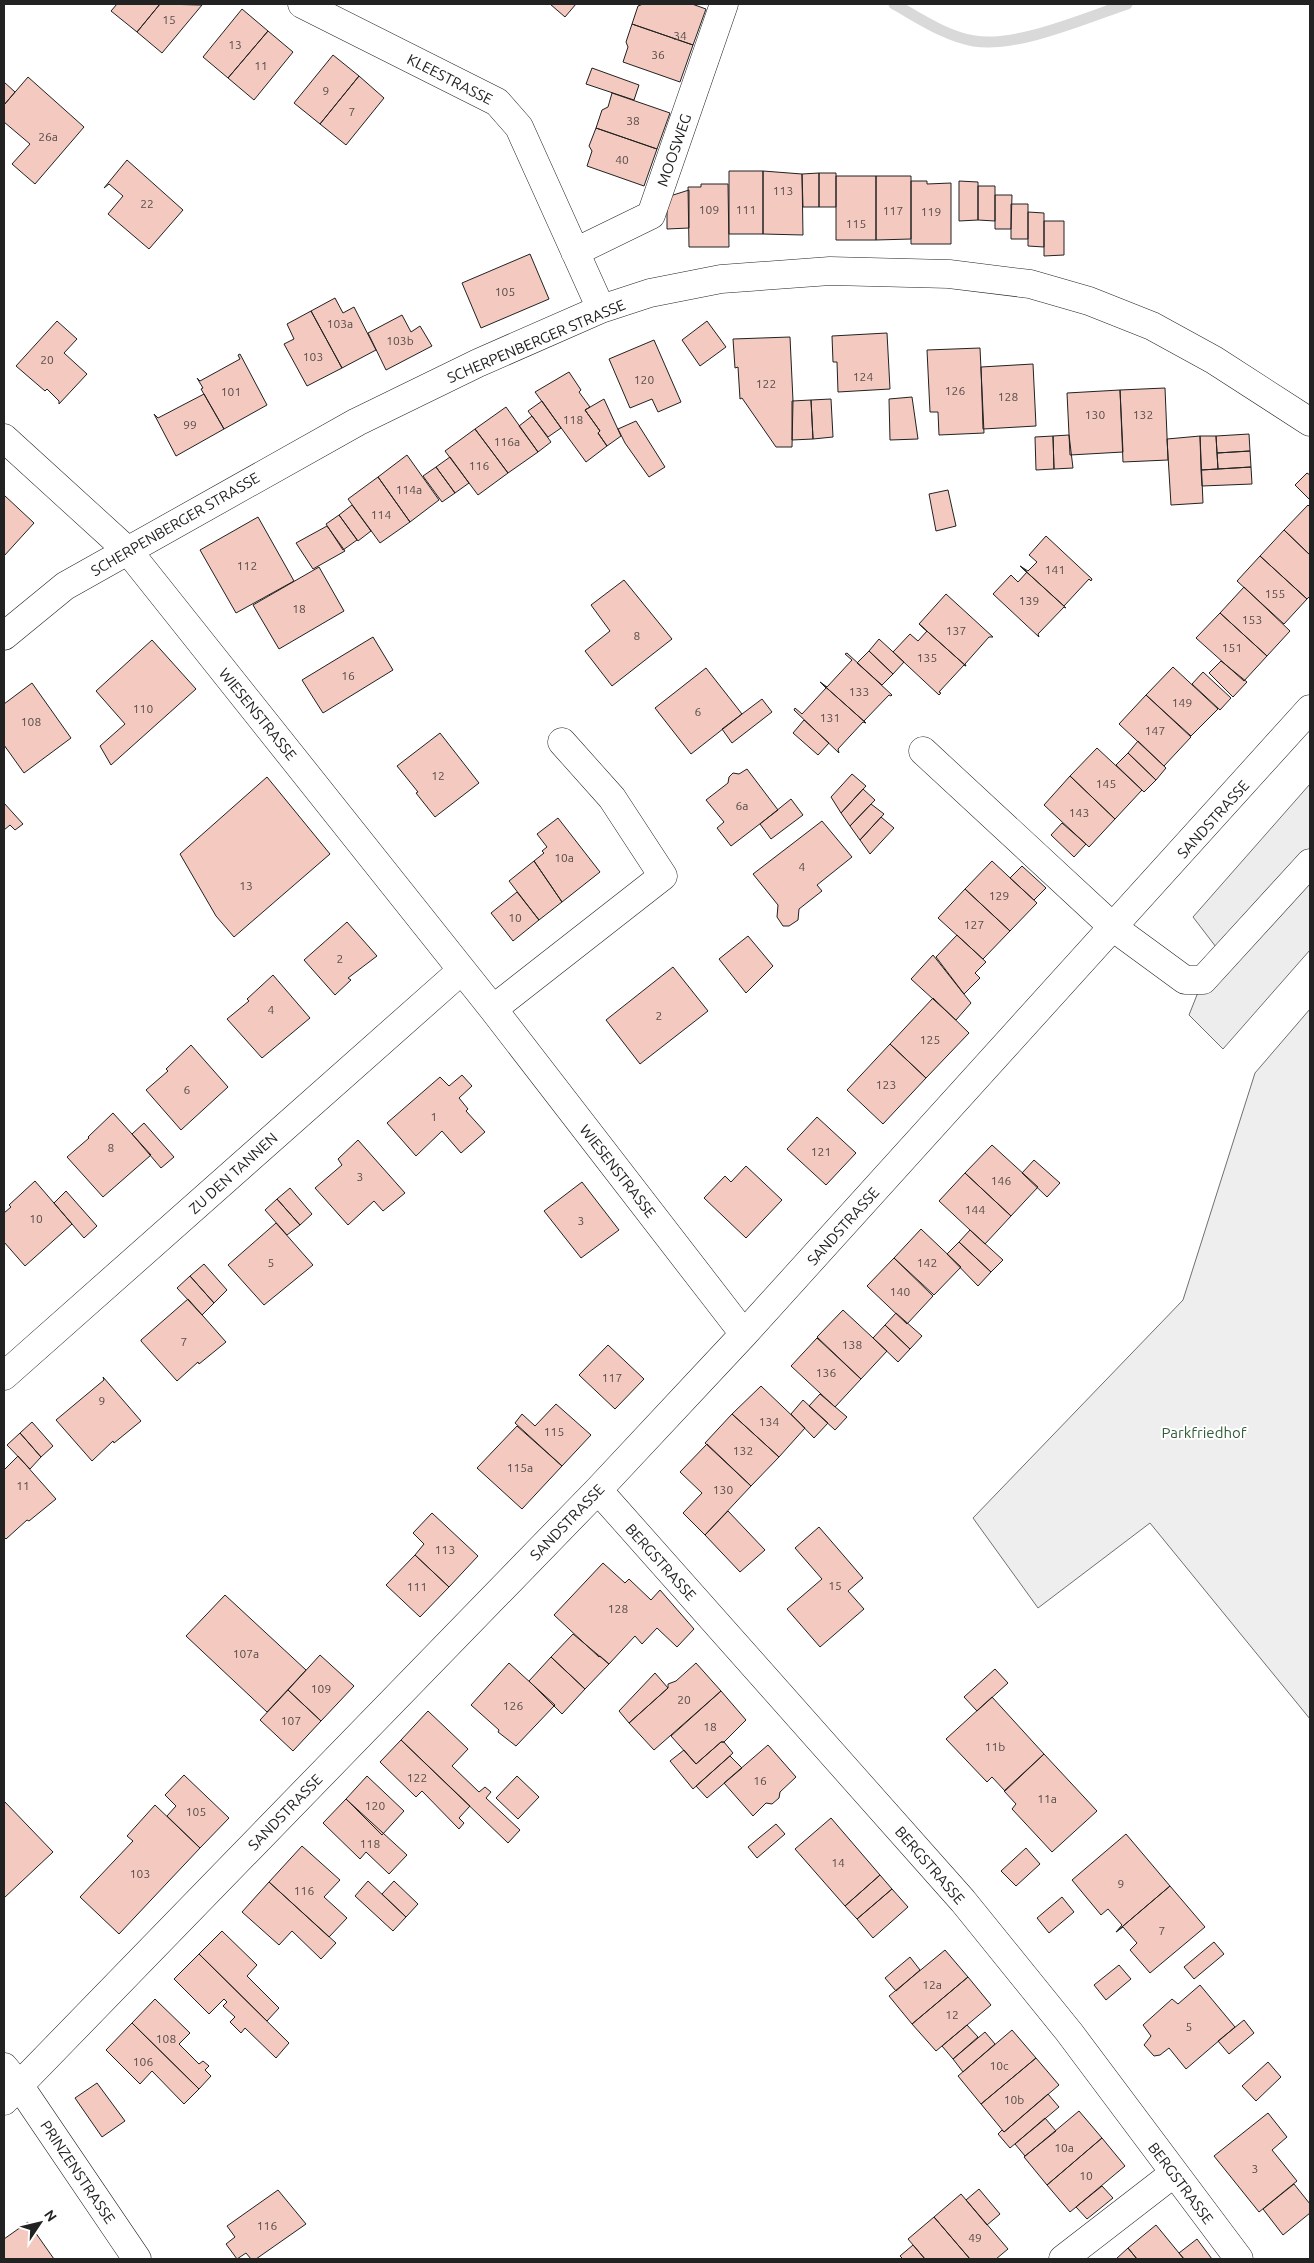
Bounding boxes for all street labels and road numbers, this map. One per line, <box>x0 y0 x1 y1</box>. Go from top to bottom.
street label: KLEESTRASSE <box>404 50 496 108</box>
street label: MOOSWEG <box>654 111 694 189</box>
street label: SCHERPENBERGER STRASSE <box>444 296 628 386</box>
street label: SCHERPENBERGER STRASSE <box>88 469 262 579</box>
street label: WIESENSTRASSE <box>216 665 300 763</box>
street label: SANDSTRASSE <box>1174 777 1252 861</box>
street label: WIESENSTRASSE <box>576 1121 660 1221</box>
street label: ZU DEN TANNEN <box>185 1129 281 1217</box>
street label: SANDSTRASSE <box>804 1184 882 1268</box>
street label: SANDSTRASSE <box>527 1480 607 1564</box>
street label: BERGSTRASSE <box>622 1520 700 1604</box>
street label: SANDSTRASSE <box>245 1770 325 1854</box>
street label: BERGSTRASSE <box>892 1823 968 1907</box>
street label: PRINZENSTRASSE <box>37 2117 119 2227</box>
street label: BERGSTRASSE <box>1145 2139 1217 2227</box>

